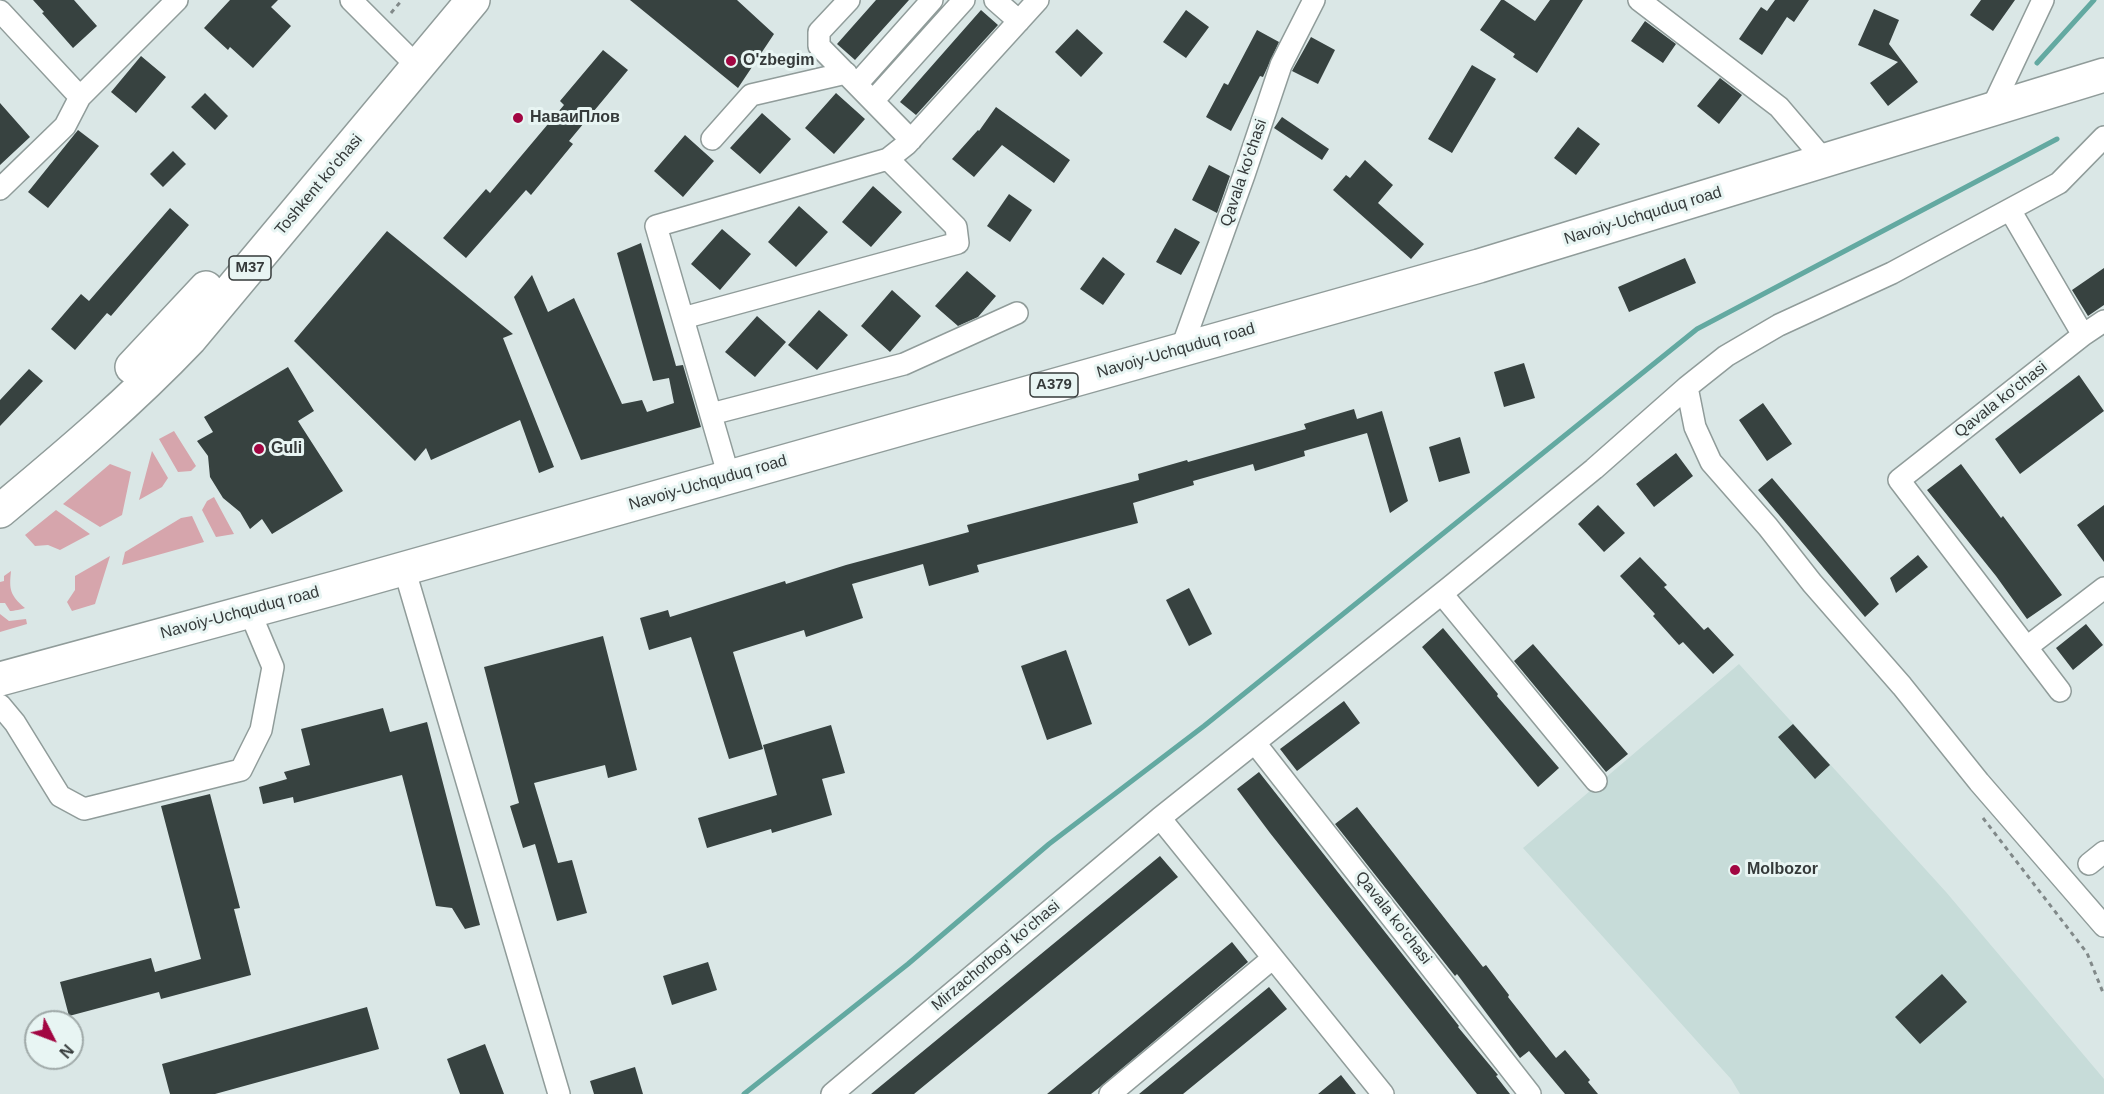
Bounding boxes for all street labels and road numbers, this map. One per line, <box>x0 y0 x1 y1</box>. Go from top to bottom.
street label: Qavala ko'chasi <box>1217 117 1271 229</box>
street label: Toshkent ko'chasi <box>271 131 367 239</box>
street label: Navoiy-Uchquduq road <box>1562 183 1724 249</box>
road number: M37 <box>229 256 271 280</box>
street label: Navoiy-Uchquduq road <box>1095 319 1257 383</box>
street label: Qavala ko'chasi <box>1951 358 2051 442</box>
road number: A379 <box>1030 373 1078 397</box>
street label: Navoiy-Uchquduq road <box>627 451 789 515</box>
street label: Navoiy-Uchquduq road <box>158 583 322 643</box>
street label: Qavala ko'chasi <box>1351 868 1435 968</box>
street label: Mirzachorbog' ko'chasi <box>928 897 1064 1015</box>

